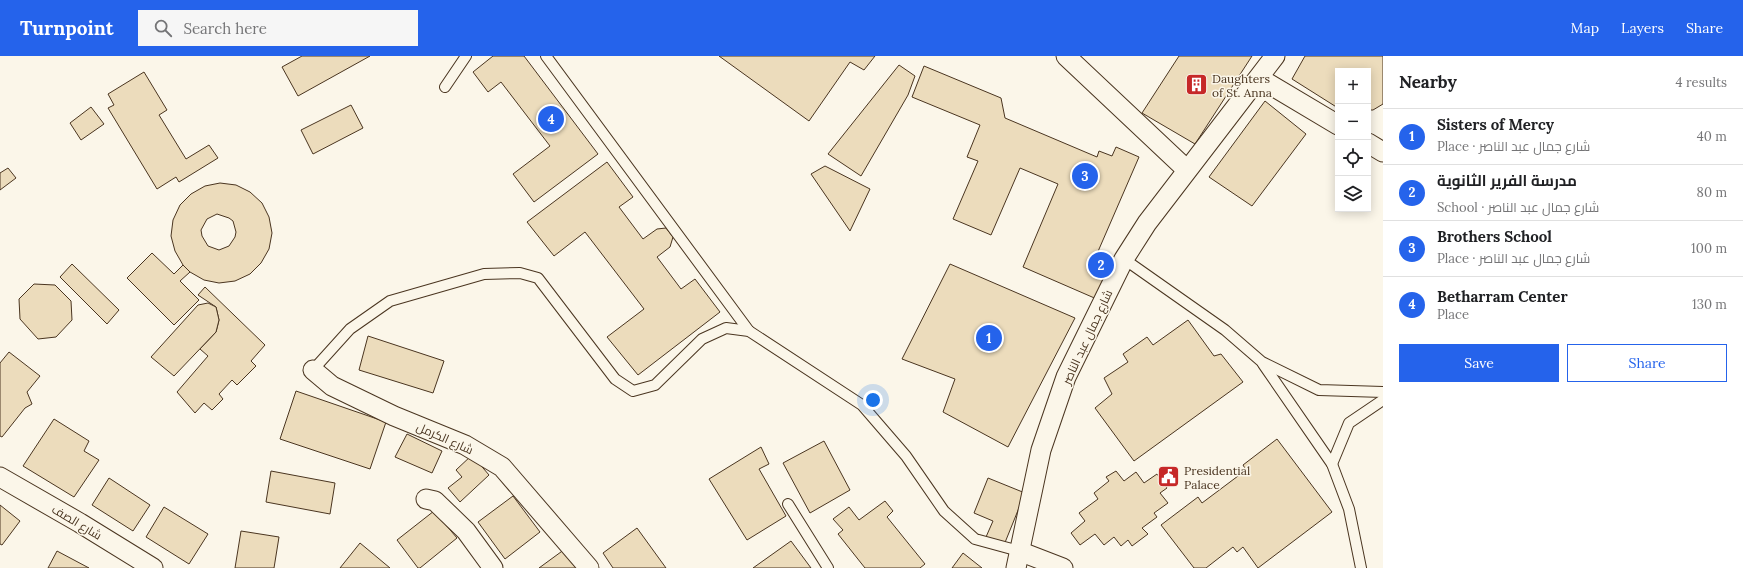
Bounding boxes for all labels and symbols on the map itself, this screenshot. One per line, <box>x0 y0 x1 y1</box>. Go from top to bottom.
place label: Daughters of St. Anna <box>1212 71 1272 100</box>
building icon: Daughters of St. Anna <box>1184 72 1210 98</box>
pin: 4 <box>538 104 564 134</box>
pin: 3 <box>1072 161 1098 191</box>
pin: 2 <box>1088 250 1114 280</box>
street label: شارع جمال عبد الناصر <box>1058 287 1116 388</box>
pin: 1 <box>976 323 1002 353</box>
your location <box>863 390 883 410</box>
street label: شارع الكرمل <box>414 419 476 458</box>
place label: Presidential Palace <box>1184 463 1250 492</box>
public building icon: Presidential Palace <box>1156 464 1182 490</box>
street label: شارع الصف <box>49 501 105 544</box>

